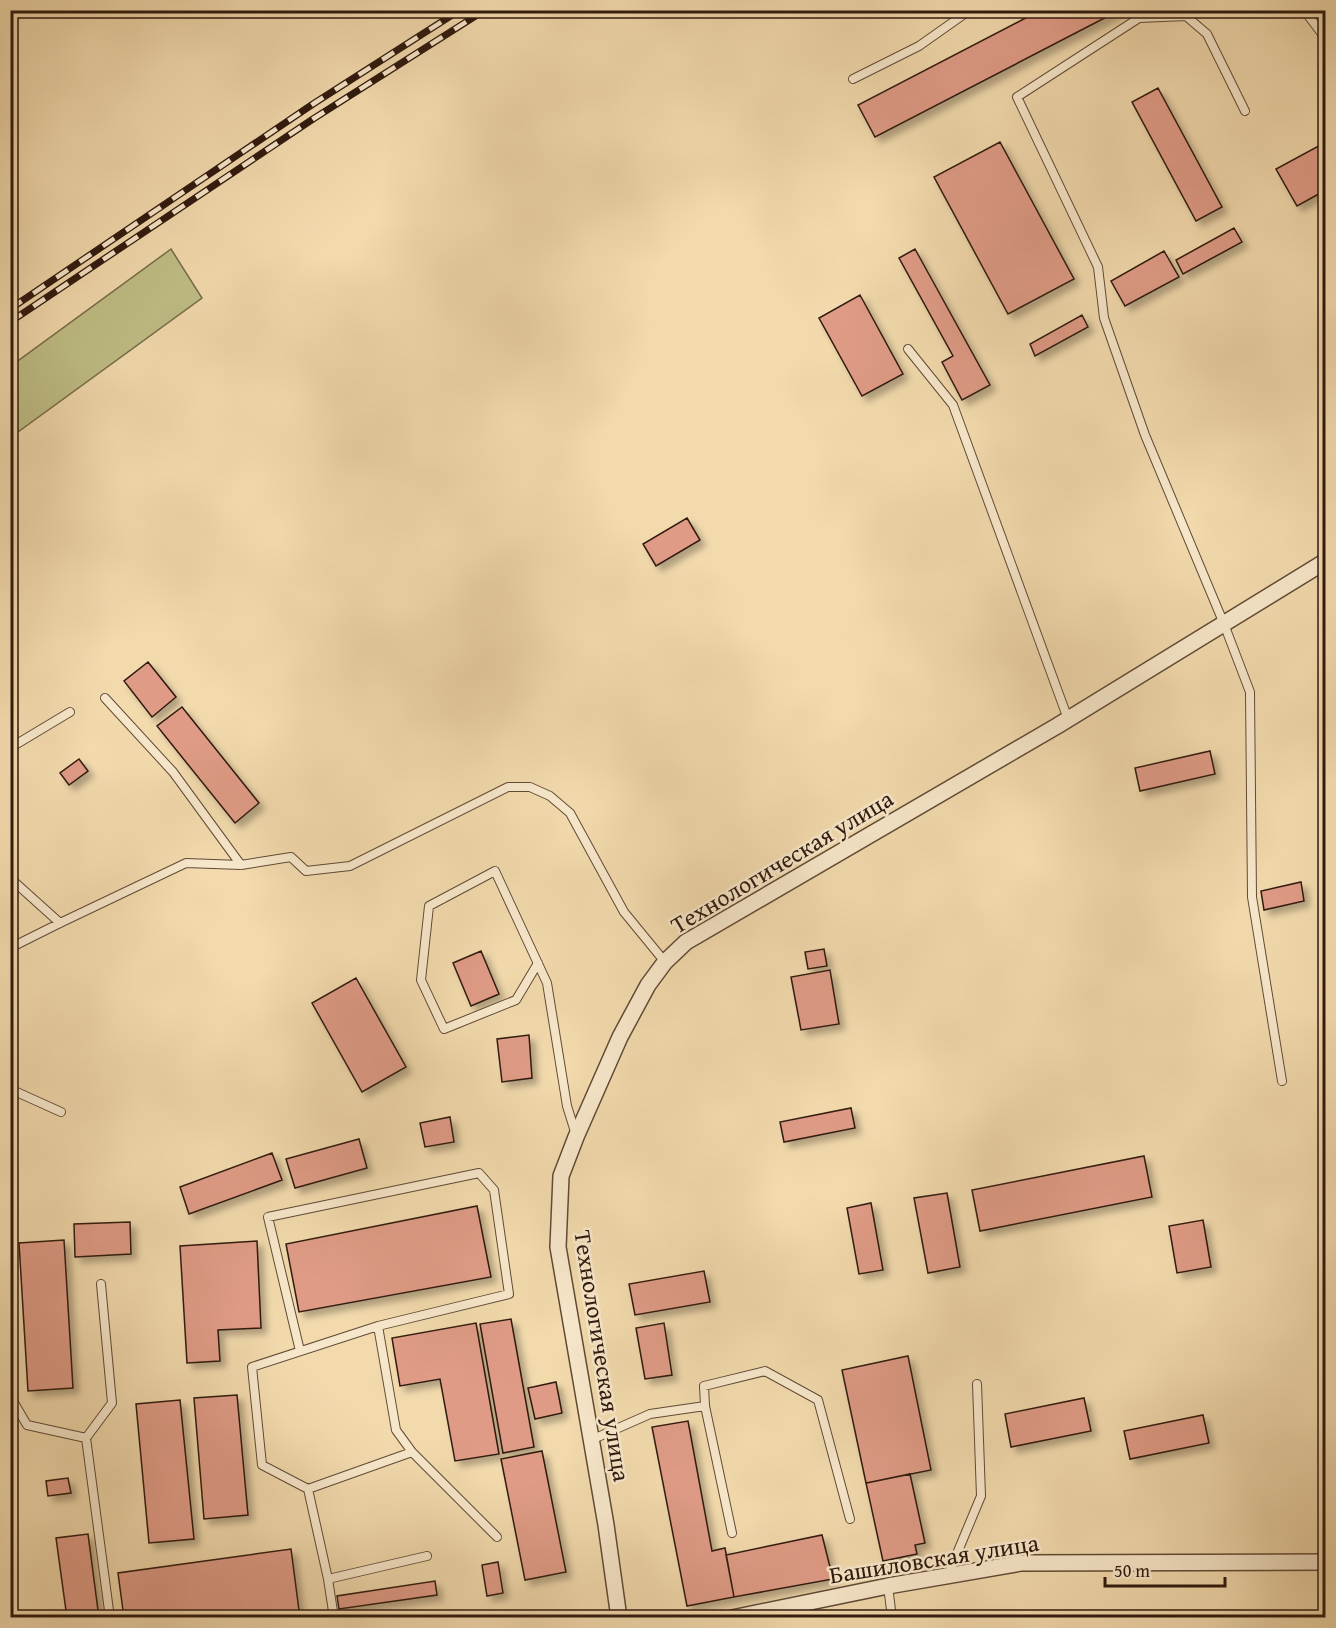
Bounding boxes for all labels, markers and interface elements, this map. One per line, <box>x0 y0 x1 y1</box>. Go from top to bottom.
street label: Технологическая улица <box>664 781 900 942</box>
street label: Технологическая улица <box>565 1228 640 1485</box>
street label: Башиловская улица <box>827 1525 1042 1592</box>
scale bar <box>1105 1550 1225 1588</box>
text: 50 m <box>1114 1557 1150 1584</box>

